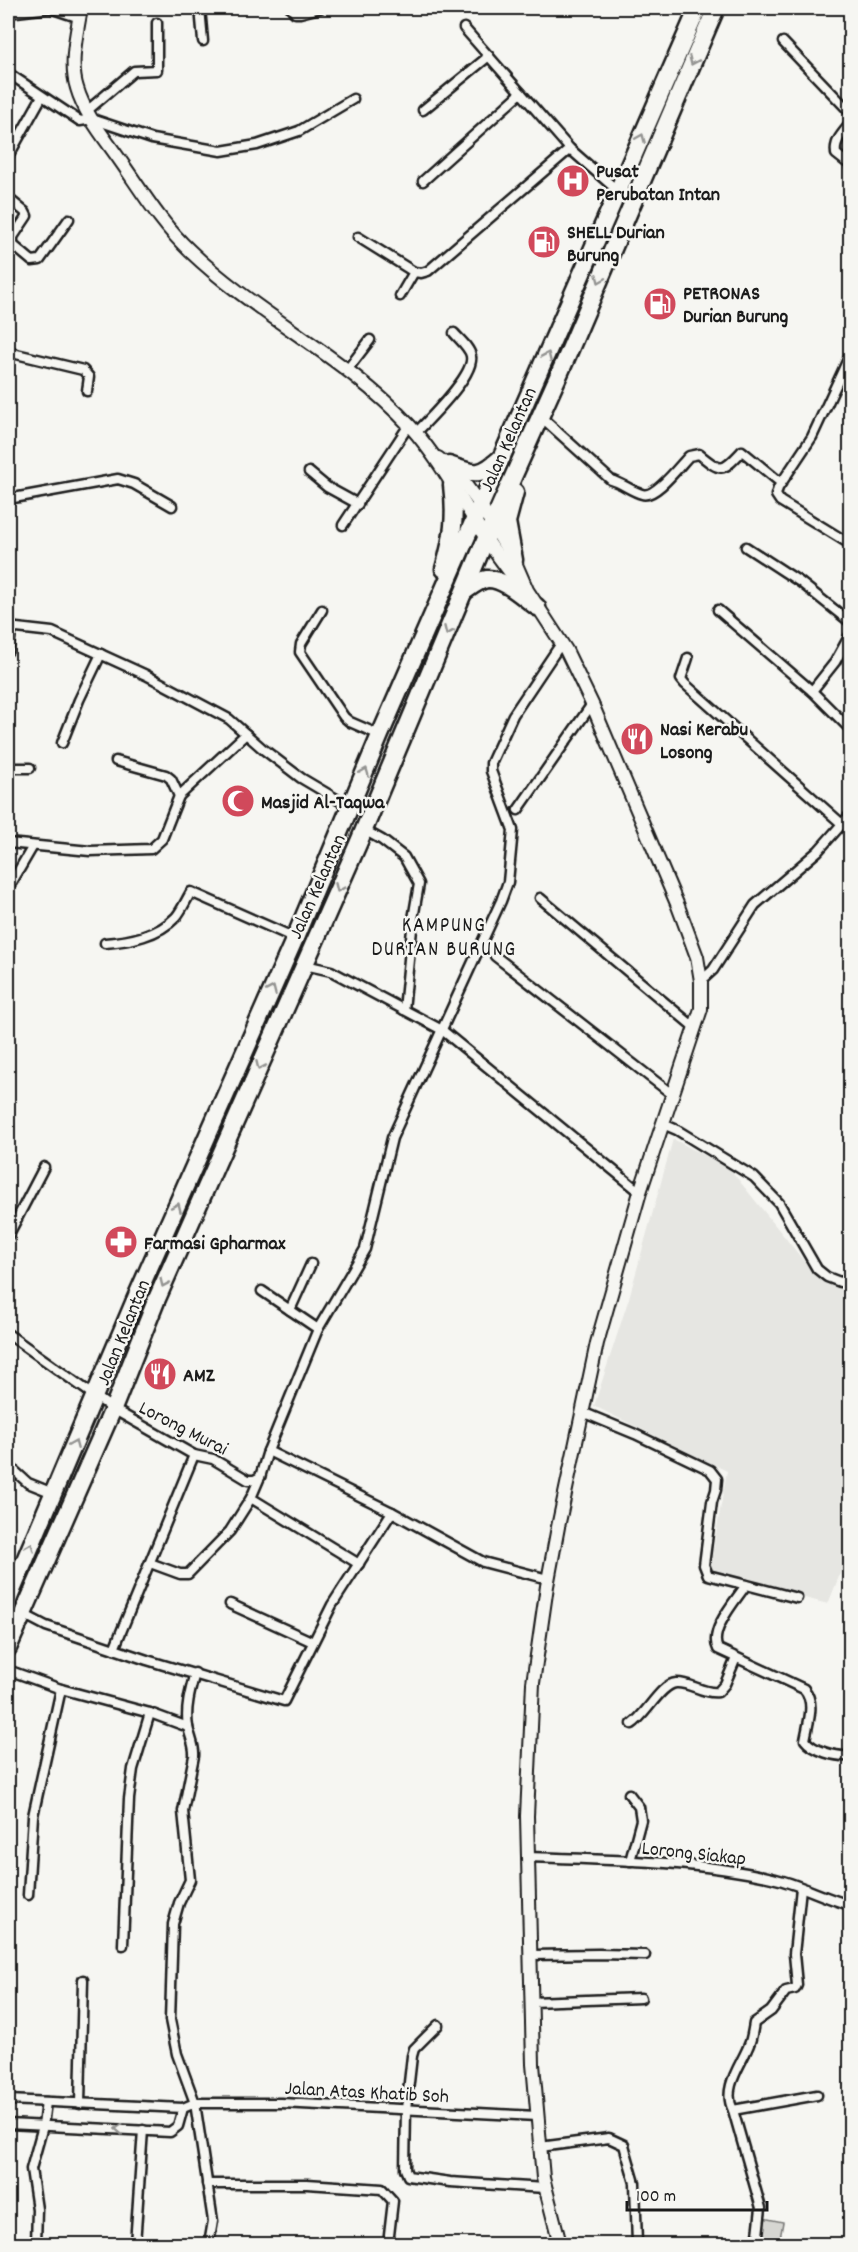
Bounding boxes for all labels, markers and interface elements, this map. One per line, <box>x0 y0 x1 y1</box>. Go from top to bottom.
one-way arrow <box>688 55 700 66</box>
one-way arrow <box>634 134 646 145</box>
place label: Pusat Perubatan Intan <box>596 159 720 210</box>
hospital icon: Pusat Perubatan Intan <box>555 163 591 199</box>
place label: SHELL Durian Burung <box>567 220 665 271</box>
fuel station icon: SHELL Durian Burung <box>526 224 562 260</box>
one-way arrow <box>595 273 607 284</box>
place label: PETRONAS Durian Burung <box>683 281 789 332</box>
fuel station icon: PETRONAS Durian Burung <box>642 286 678 322</box>
one-way arrow <box>539 351 551 362</box>
street label: Jalan Kelantan <box>474 383 545 497</box>
one-way arrow <box>443 625 455 636</box>
place label: Nasi Kerabu Losong <box>660 717 748 768</box>
restaurant icon: Nasi Kerabu Losong <box>619 721 655 757</box>
one-way arrow <box>358 768 370 779</box>
mosque icon: Masjid Al-Taqwa <box>220 783 256 819</box>
place label: Masjid Al-Taqwa <box>261 790 385 818</box>
street label: Jalan Kelantan <box>283 830 354 944</box>
one-way arrow <box>334 882 346 893</box>
district label: KAMPUNG DURIAN BURUNG <box>371 912 517 966</box>
one-way arrow <box>265 986 277 997</box>
one-way arrow <box>255 1060 267 1071</box>
one-way arrow <box>169 1202 181 1213</box>
pharmacy icon: Farmasi Gpharmax <box>103 1224 139 1260</box>
place label: Farmasi Gpharmax <box>144 1231 286 1259</box>
street label: Jalan Kelantan <box>91 1276 159 1390</box>
one-way arrow <box>159 1277 171 1288</box>
restaurant icon: AMZ <box>142 1356 178 1392</box>
place label: AMZ <box>183 1363 216 1391</box>
street label: Lorong Murai <box>133 1395 232 1464</box>
one-way arrow <box>67 1440 79 1451</box>
one-way arrow <box>23 1542 35 1553</box>
street label: Lorong Siakap <box>640 1836 747 1874</box>
street label: Jalan Atas Khatib Soh <box>284 2076 450 2112</box>
one-way arrow <box>115 2123 124 2136</box>
scale bar <box>627 2174 766 2212</box>
text: 100 m <box>636 2185 676 2210</box>

